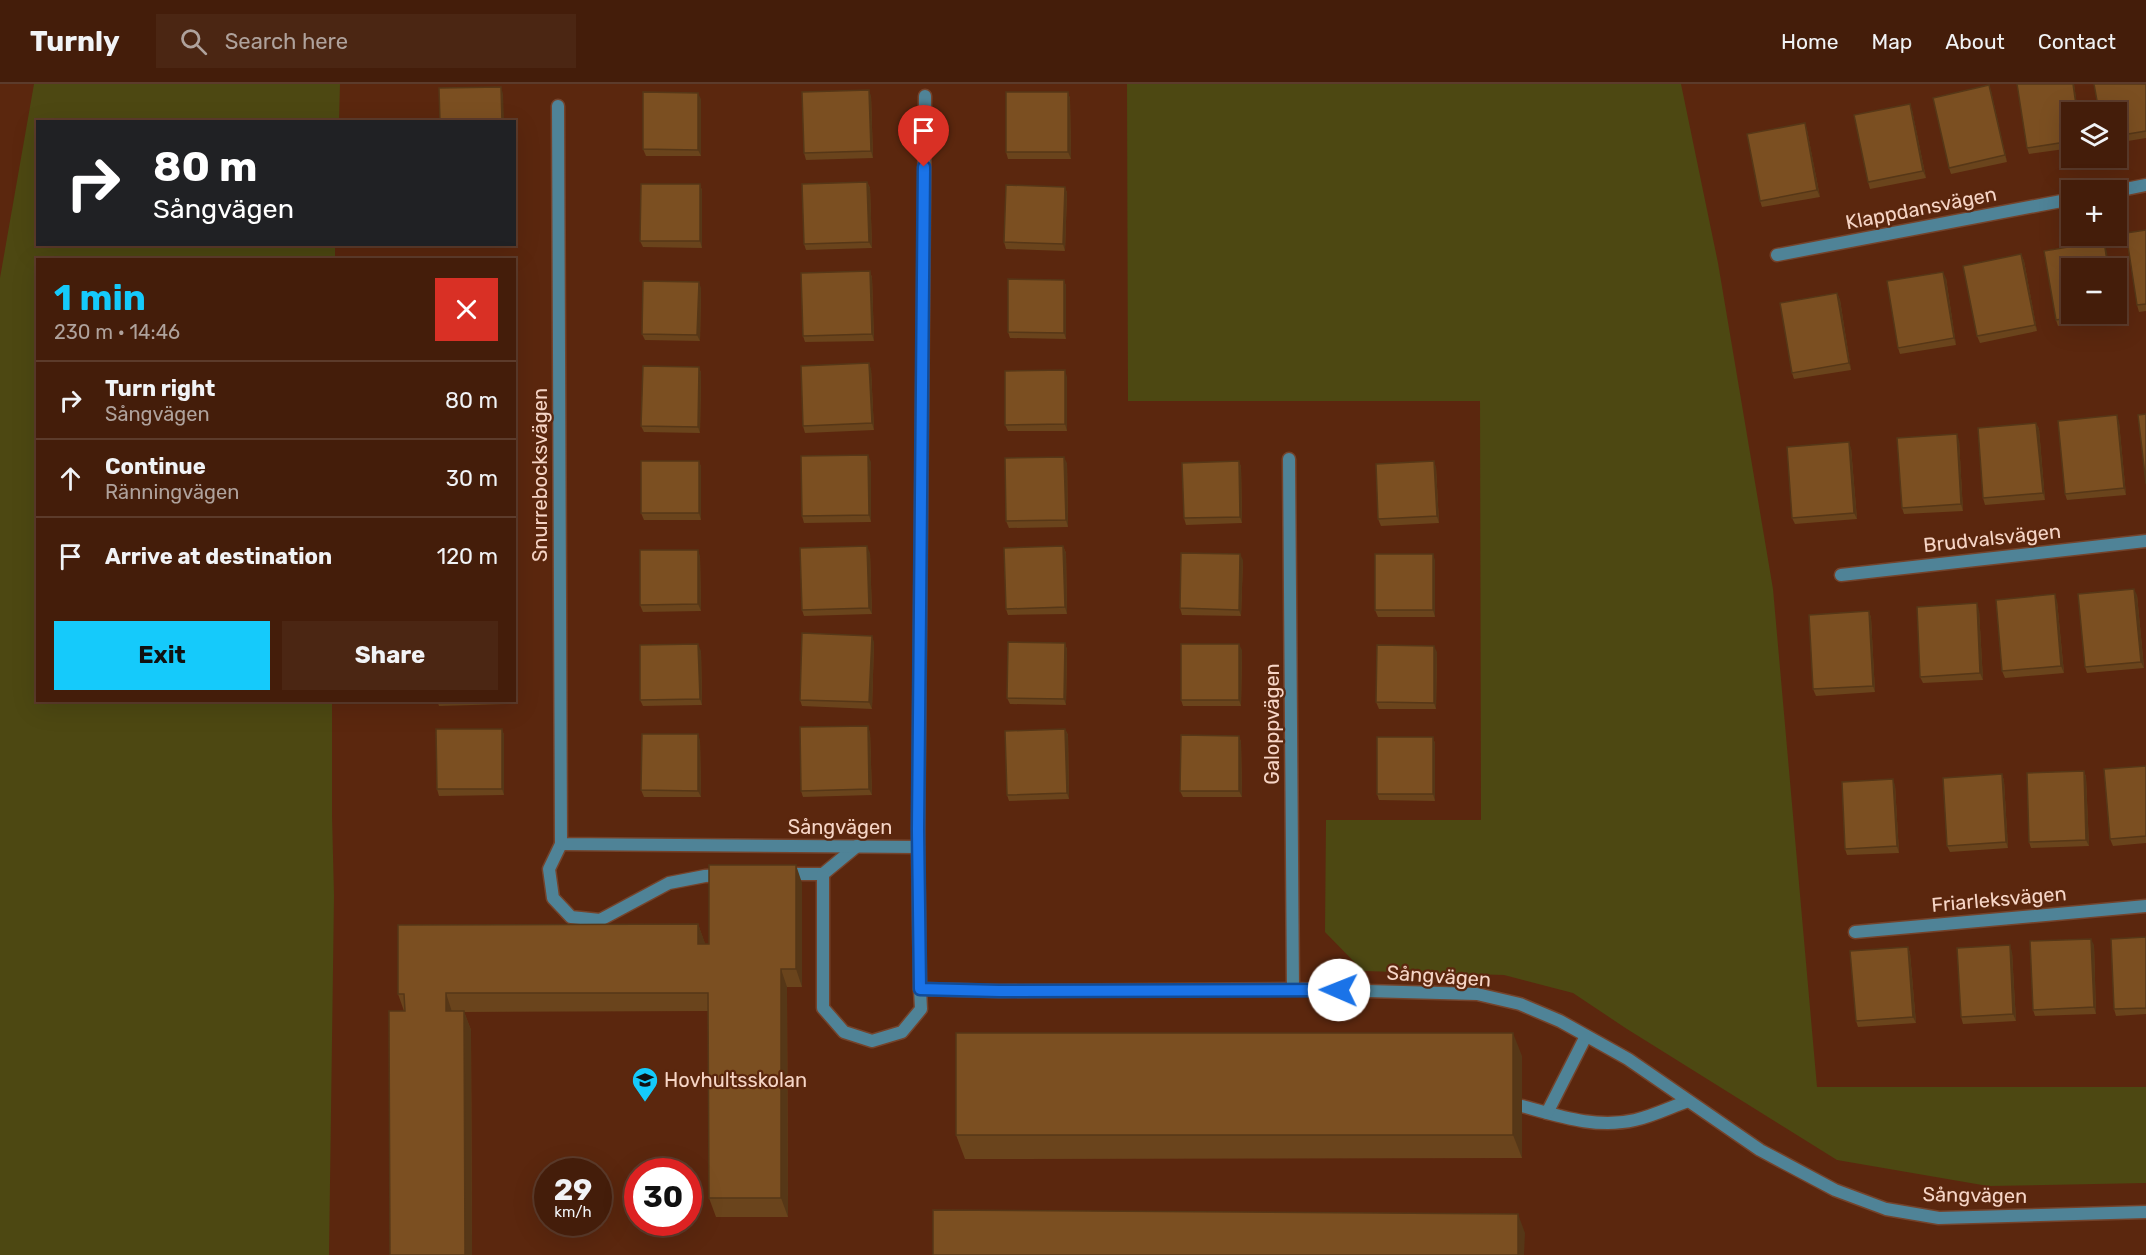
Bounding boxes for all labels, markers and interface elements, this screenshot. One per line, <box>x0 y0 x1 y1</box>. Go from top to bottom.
search box <box>156 14 576 68</box>
text: Turnly <box>30 25 120 58</box>
icon: search <box>177 25 210 58</box>
text: Search here <box>225 28 348 55</box>
text: Home <box>1781 29 1838 54</box>
text: Map <box>1871 29 1912 54</box>
text: About <box>1945 29 2005 54</box>
text: Contact <box>2038 29 2116 54</box>
map controls <box>2061 102 2127 324</box>
button: layers <box>2061 102 2127 168</box>
pin <box>898 105 949 167</box>
icon: arrive <box>907 114 940 147</box>
text: 80 m <box>153 142 257 192</box>
icon: right <box>54 144 132 222</box>
button: + <box>2061 180 2127 246</box>
street label: Klappdansvägen <box>1843 182 1999 234</box>
text: Sångvägen <box>153 193 294 225</box>
button: − <box>2061 258 2127 324</box>
text: 1 min <box>54 276 146 319</box>
button: close <box>435 278 498 341</box>
text: 230 m · 14:46 <box>54 320 180 344</box>
text: Turn right <box>105 375 215 402</box>
icon: right <box>54 384 87 417</box>
text: 80 m <box>445 387 498 414</box>
street label: Snurrebocksvägen <box>528 388 552 562</box>
text: Sångvägen <box>105 402 210 426</box>
text: Continue <box>105 453 206 480</box>
icon: ahead <box>54 462 87 495</box>
text: 30 m <box>446 465 498 492</box>
text: Ränningvägen <box>105 480 239 504</box>
street label: Brudvalsvägen <box>1922 519 2062 557</box>
icon: arrive <box>54 540 87 573</box>
text: Arrive at destination <box>105 543 332 570</box>
text: 120 m <box>437 543 498 570</box>
button: Exit <box>54 621 270 690</box>
button: Share <box>282 621 498 690</box>
street label: Galoppvägen <box>1260 663 1284 785</box>
street label: Sångvägen <box>788 815 892 839</box>
street label: Friarleksvägen <box>1930 881 2068 917</box>
position arrow <box>1307 958 1371 1022</box>
street label: Sångvägen <box>1386 960 1492 992</box>
school or university icon: Hovhultsskolan <box>630 1065 660 1103</box>
place label: Hovhultsskolan <box>664 1068 807 1092</box>
speed limit sign: 30 <box>624 1158 702 1236</box>
text: 29 <box>554 1172 592 1208</box>
street label: Sångvägen <box>1923 1182 2027 1208</box>
text: km/h <box>554 1203 592 1221</box>

